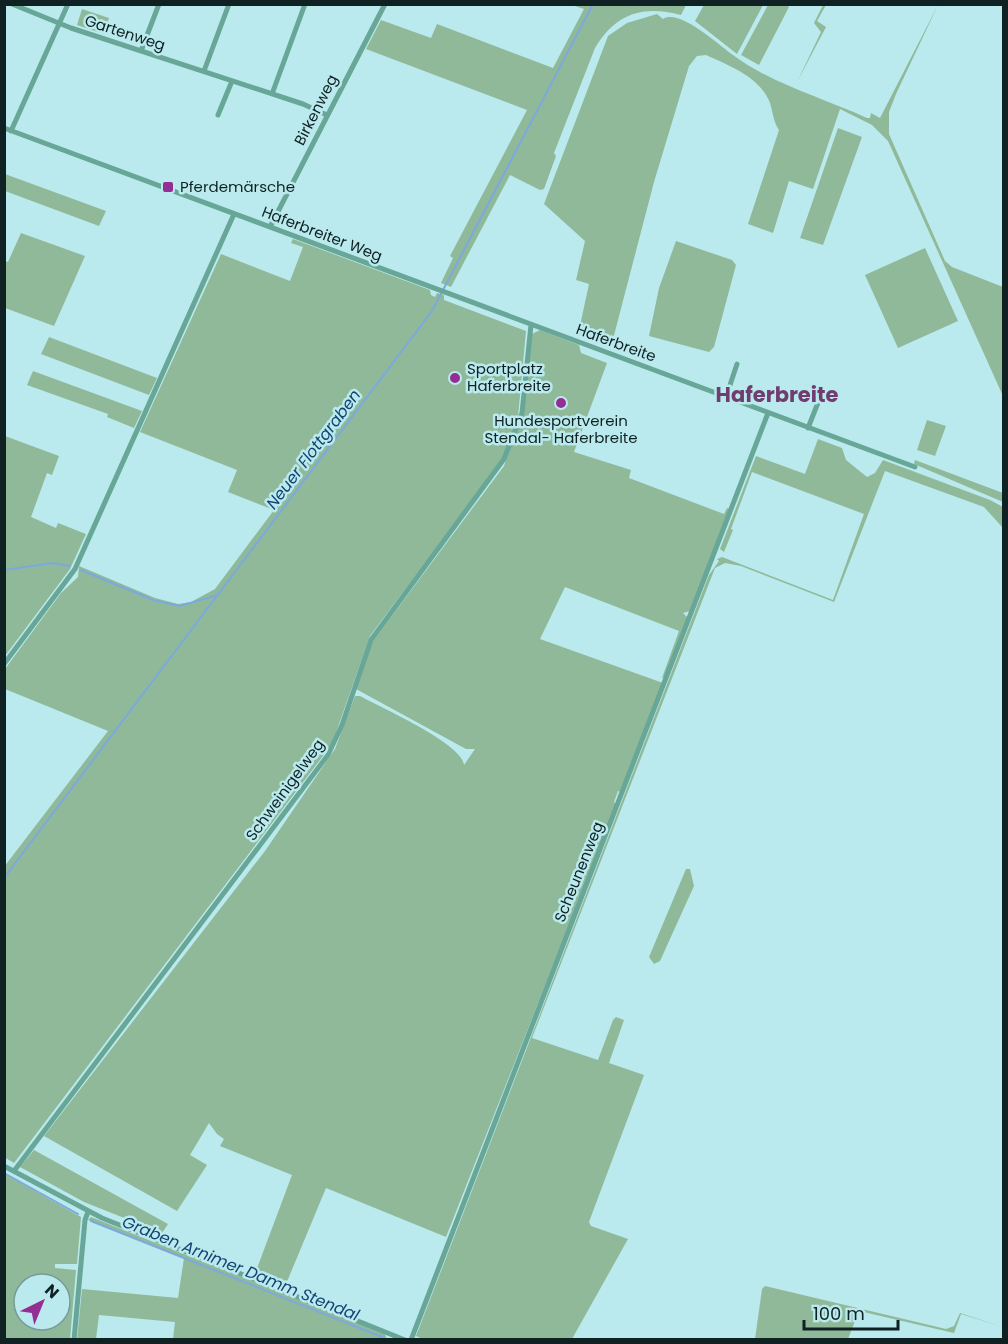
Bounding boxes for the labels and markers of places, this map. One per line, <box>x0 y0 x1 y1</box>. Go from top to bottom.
place label: Pferdemärsche <box>180 176 295 197</box>
marker: Pferdemärsche <box>161 180 175 194</box>
place label: Sportplatz Haferbreite <box>467 358 551 396</box>
marker: Sportplatz Haferbreite <box>448 371 462 385</box>
marker: Hundesportverein Stendal- Haferbreite <box>554 396 568 410</box>
place label: Hundesportverein Stendal- Haferbreite <box>484 410 638 448</box>

